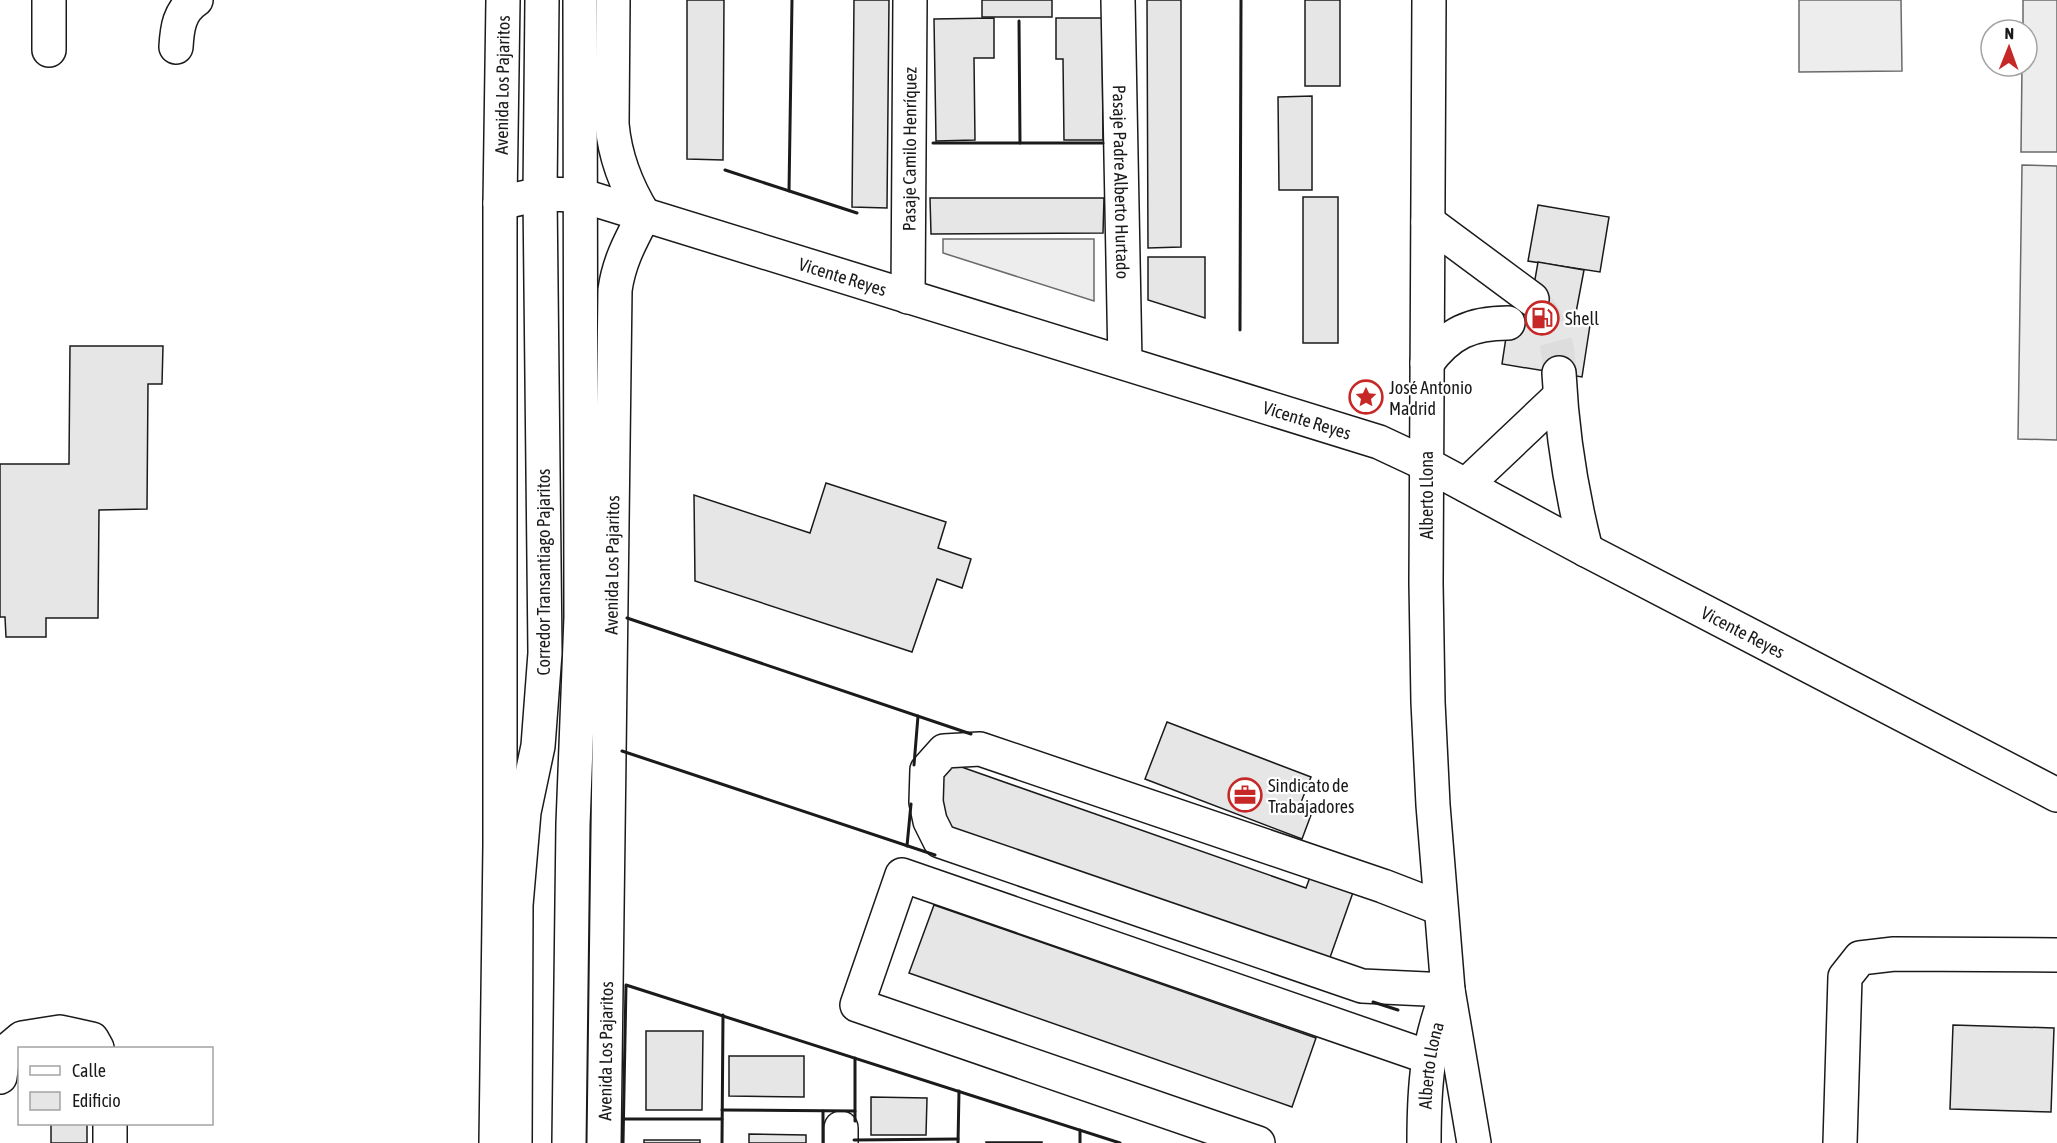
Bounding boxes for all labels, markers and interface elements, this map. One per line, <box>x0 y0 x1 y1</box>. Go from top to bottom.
street label: Avenida Los Pajaritos <box>490 15 513 155</box>
north arrow <box>1979 18 2039 78</box>
text: N <box>2004 24 2014 42</box>
street label: Pasaje Camilo Henríquez <box>898 66 920 231</box>
street label: Pasaje Padre Alberto Hurtado <box>1109 85 1134 279</box>
street label: Vicente Reyes <box>796 253 889 300</box>
fuel station icon: Shell <box>1524 300 1560 336</box>
place label: Shell <box>1565 308 1599 329</box>
place label: José Antonio Madrid <box>1389 377 1473 419</box>
place icon: José Antonio Madrid <box>1348 379 1384 415</box>
street label: Vicente Reyes <box>1260 396 1354 443</box>
street label: Alberto Llona <box>1416 451 1437 539</box>
street label: Corredor Transantiago Pajaritos <box>533 469 554 675</box>
street label: Avenida Los Pajaritos <box>600 495 623 635</box>
street label: Vicente Reyes <box>1698 601 1788 662</box>
place label: Sindicato de Trabajadores <box>1268 775 1354 817</box>
office icon: Sindicato de Trabajadores <box>1227 777 1263 813</box>
street label: Avenida Los Pajaritos <box>594 981 617 1121</box>
street label: Alberto Llona <box>1414 1019 1447 1110</box>
legend <box>18 1047 213 1125</box>
text: Calle <box>72 1060 106 1081</box>
text: Edificio <box>72 1090 121 1111</box>

